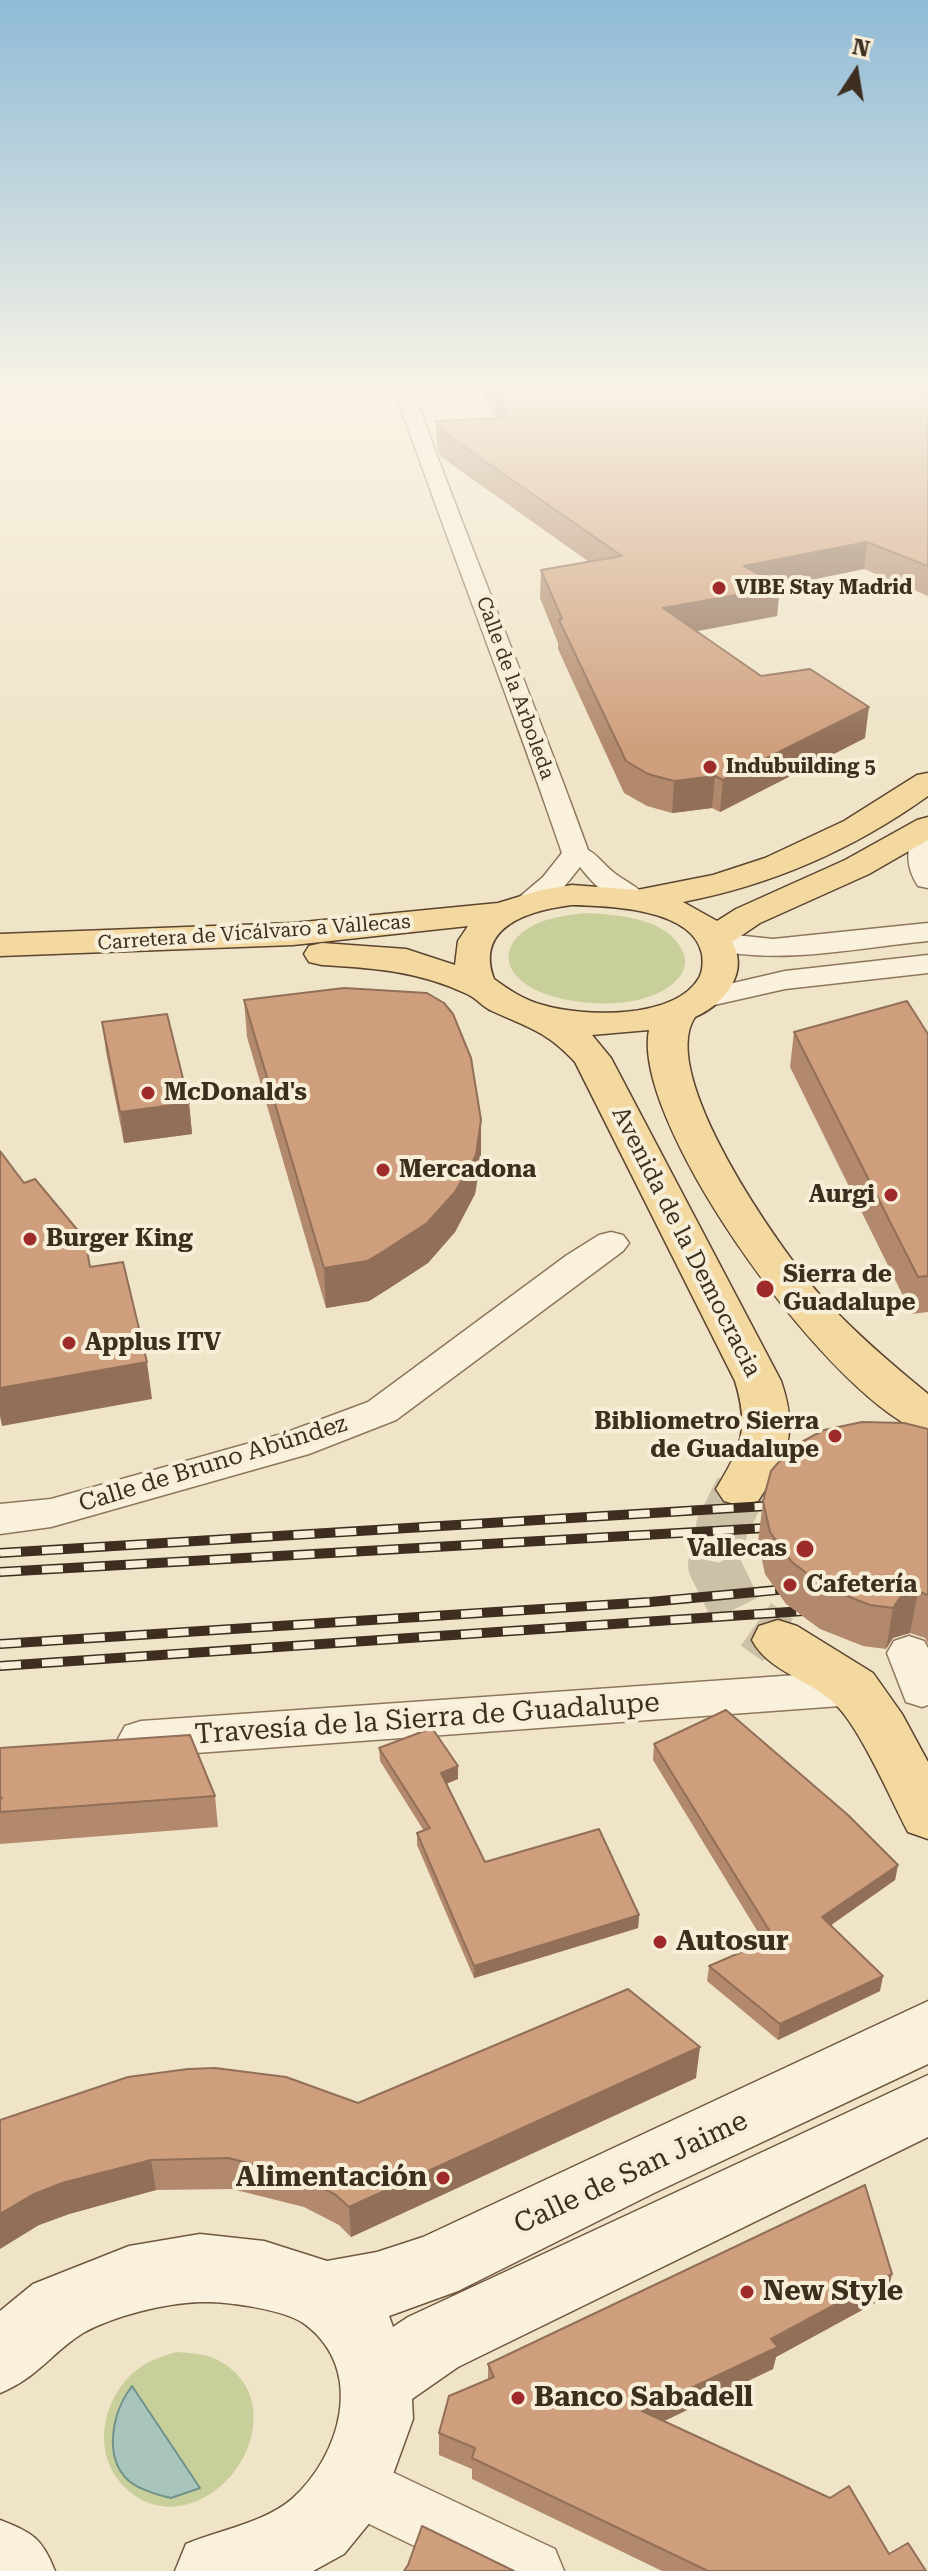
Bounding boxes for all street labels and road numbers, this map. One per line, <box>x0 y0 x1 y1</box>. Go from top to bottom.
street label: Calle de la Arboleda <box>471 593 559 783</box>
street label: Carretera de Vicálvaro a Vallecas <box>97 910 411 956</box>
street label: Avenida de la Democracia <box>605 1102 767 1382</box>
street label: Calle de Bruno Abúndez <box>75 1409 351 1519</box>
street label: Travesía de la Sierra de Guadalupe <box>193 1686 661 1752</box>
street label: Calle de San Jaime <box>509 2104 753 2242</box>

